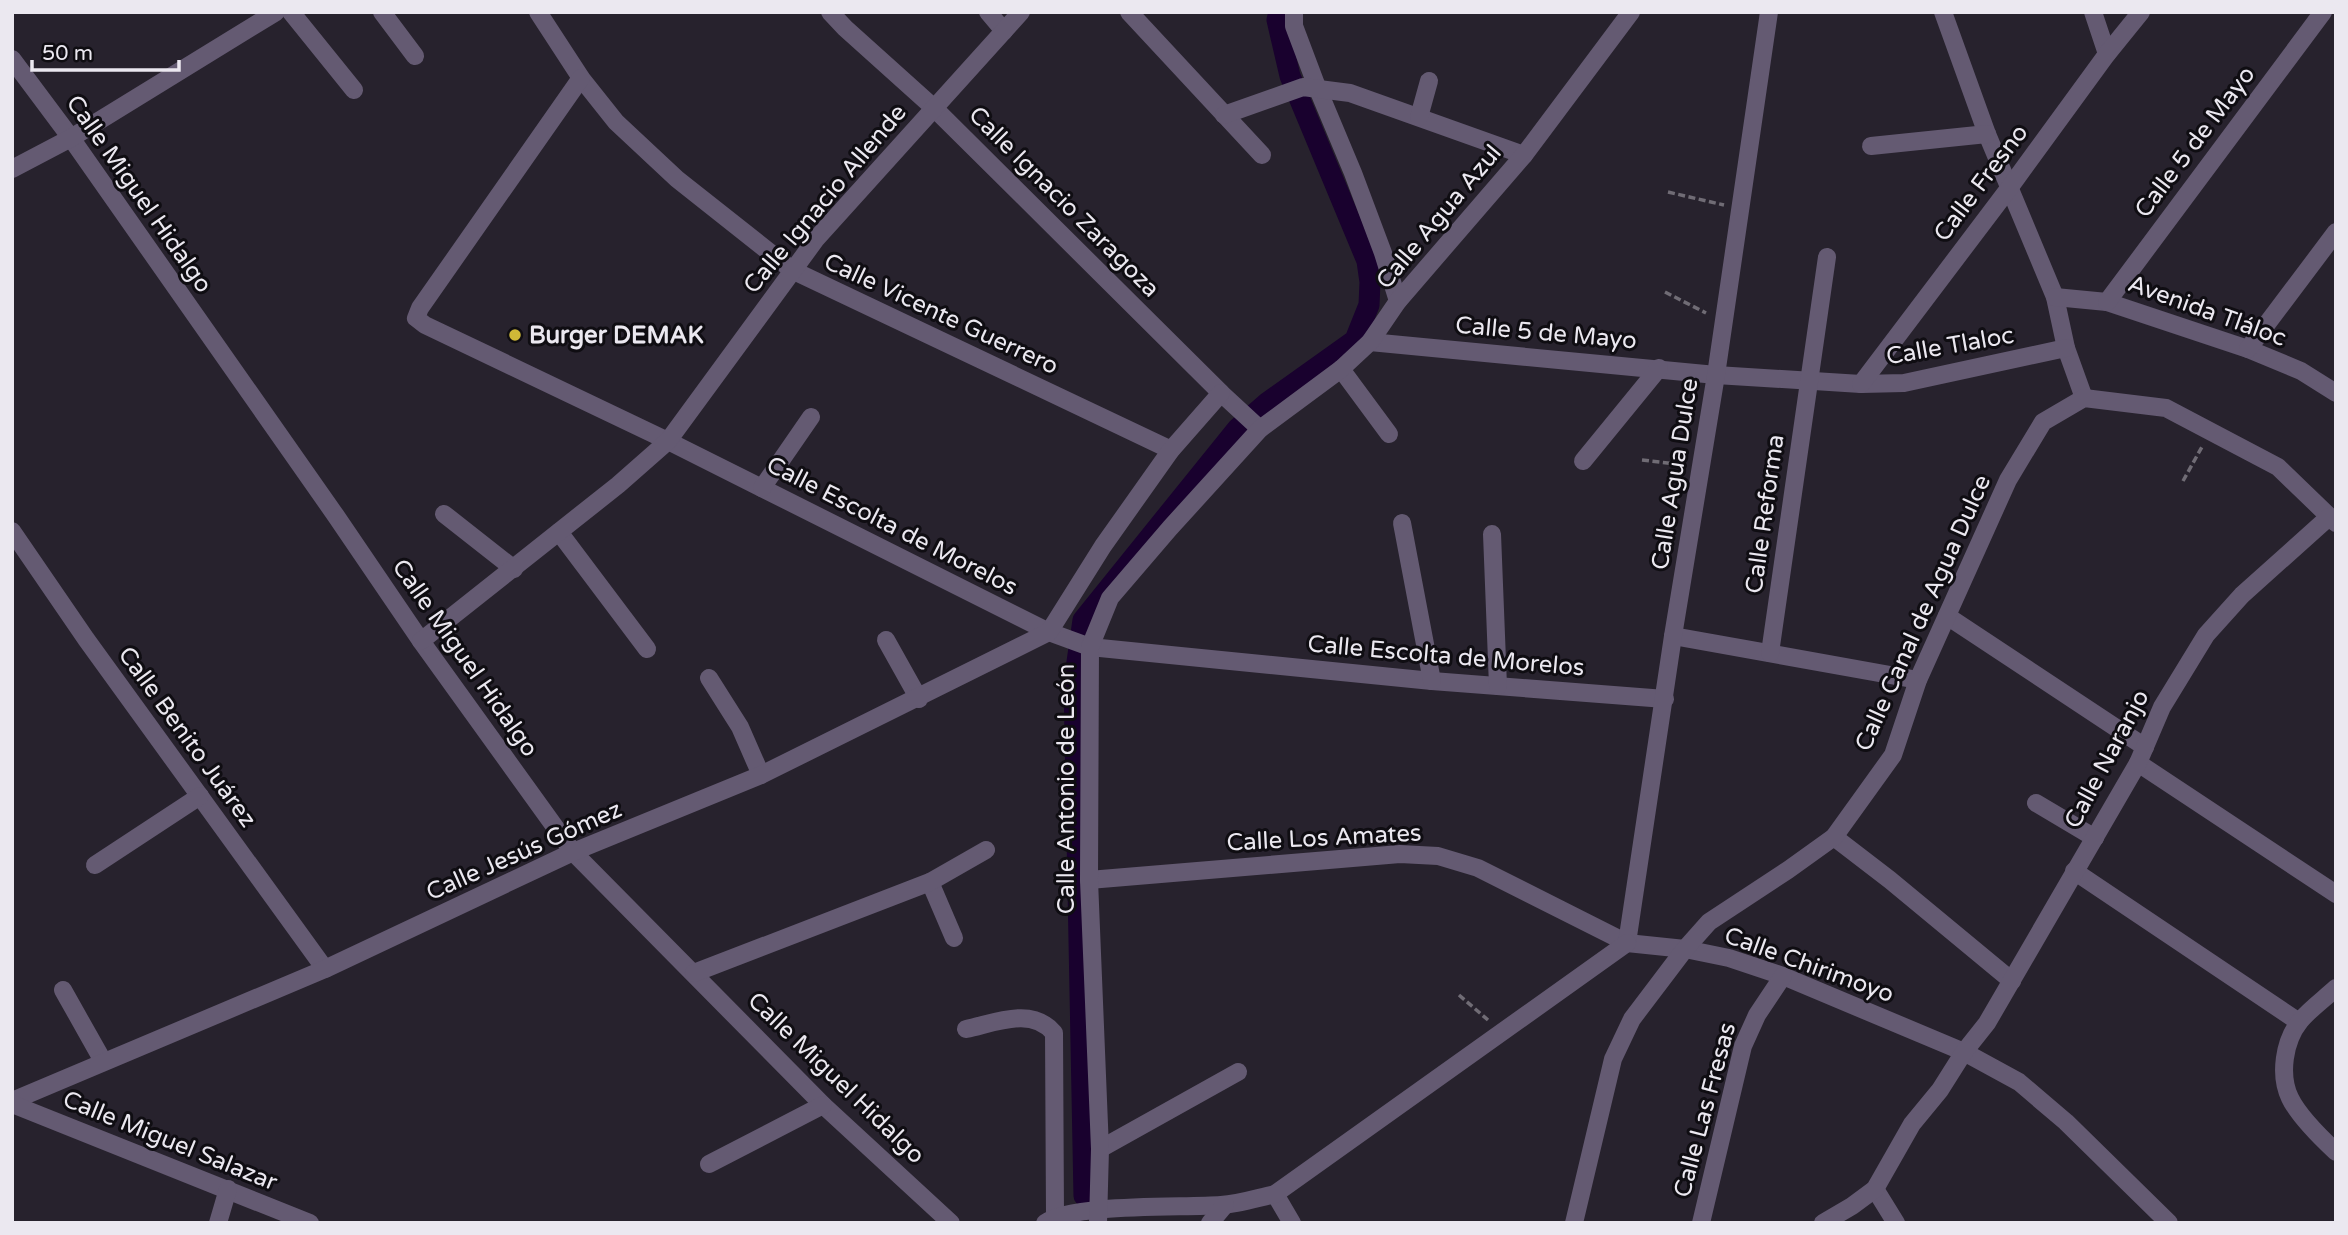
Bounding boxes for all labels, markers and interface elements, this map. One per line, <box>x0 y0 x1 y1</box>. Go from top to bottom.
scale bar <box>32 28 178 72</box>
text: 50 m <box>42 41 93 66</box>
street label: Calle 5 de Mayo <box>2129 61 2261 223</box>
street label: Calle Miguel Hidalgo <box>60 90 218 298</box>
street label: Calle Ignacio Allende <box>737 99 913 299</box>
street label: Calle Ignacio Zaragoza <box>963 101 1165 303</box>
street label: Calle Fresno <box>1928 119 2034 247</box>
street label: Calle Agua Azul <box>1370 139 1508 295</box>
street label: Calle Vicente Guerrero <box>819 247 1063 381</box>
street label: Avenida Tláloc <box>2124 269 2290 353</box>
street label: Calle 5 de Mayo <box>1454 311 1638 355</box>
street label: Calle Tlaloc <box>1884 320 2016 372</box>
place label: Burger DEMAK <box>529 321 704 350</box>
marker: Burger DEMAK <box>507 327 523 343</box>
street label: Calle Agua Dulce <box>1646 376 1704 572</box>
street label: Calle Reforma <box>1739 433 1791 595</box>
street label: Calle Escolta de Morelos <box>762 450 1022 602</box>
street label: Calle Canal de Agua Dulce <box>1849 470 1997 756</box>
street label: Calle Miguel Hidalgo <box>386 554 544 762</box>
street label: Calle Escolta de Morelos <box>1306 629 1586 683</box>
street label: Calle Benito Juárez <box>112 641 262 833</box>
street label: Calle Antonio de León <box>1052 664 1081 914</box>
street label: Calle Naranjo <box>2058 685 2156 833</box>
street label: Calle Jesús Gómez <box>422 795 626 907</box>
street label: Calle Los Amates <box>1226 818 1422 858</box>
street label: Calle Chirimoyo <box>1720 921 1898 1009</box>
street label: Calle Miguel Hidalgo <box>742 986 930 1170</box>
street label: Calle Las Fresas <box>1668 1019 1742 1201</box>
street label: Calle Miguel Salazar <box>58 1085 282 1198</box>

